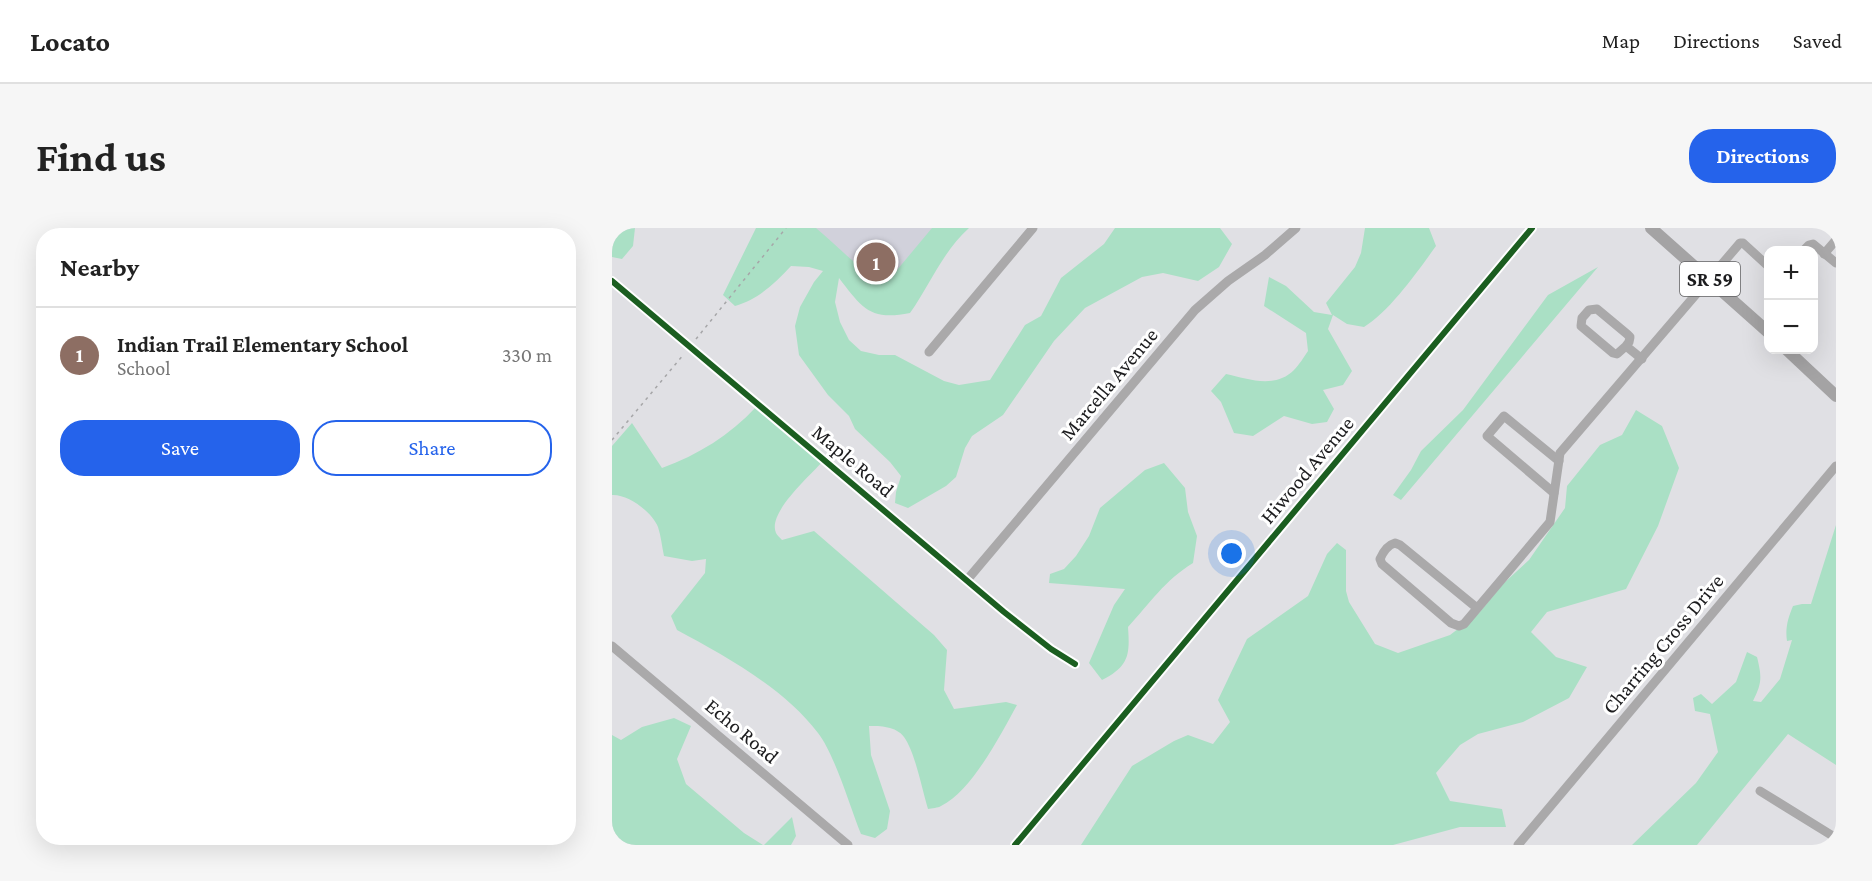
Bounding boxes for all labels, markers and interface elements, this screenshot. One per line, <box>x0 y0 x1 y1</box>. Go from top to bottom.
text: Locato <box>30 26 110 57</box>
text: Map <box>1602 29 1640 53</box>
text: Directions <box>1673 29 1760 53</box>
text: Saved <box>1793 29 1842 53</box>
button: Directions <box>1689 129 1836 183</box>
text: Find us <box>36 133 166 180</box>
pin: 1 <box>856 240 896 285</box>
map controls <box>1764 246 1818 354</box>
button: + <box>1764 246 1818 300</box>
text: Nearby <box>60 253 139 282</box>
road number: SR 59 <box>1680 262 1740 296</box>
button: − <box>1764 300 1818 354</box>
street label: Marcella Avenue <box>1055 323 1163 445</box>
text: Indian Trail Elementary School <box>117 332 408 357</box>
text: 1 <box>76 344 83 366</box>
text: 330 m <box>502 344 552 366</box>
text: School <box>117 357 170 379</box>
street label: Hiwood Avenue <box>1255 412 1359 528</box>
button: Save <box>60 420 300 476</box>
button: Share <box>312 420 552 476</box>
street label: Maple Road <box>807 420 899 502</box>
your location <box>1217 539 1246 568</box>
street label: Charring Cross Drive <box>1598 569 1728 719</box>
street label: Echo Road <box>700 693 784 769</box>

